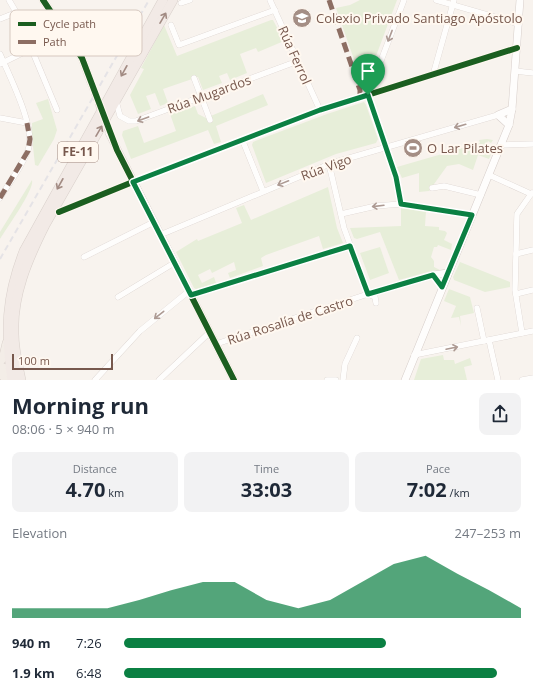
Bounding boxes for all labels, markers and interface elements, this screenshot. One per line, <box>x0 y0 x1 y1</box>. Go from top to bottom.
school or university icon: Colexio Privado Santiago Apóstolo <box>291 7 313 29</box>
place label: Colexio Privado Santiago Apóstolo <box>316 9 523 27</box>
legend <box>10 10 142 56</box>
one-way arrow <box>160 12 168 24</box>
text: Cycle path <box>43 16 96 31</box>
street label: Rúa Ferrol <box>274 23 316 87</box>
one-way arrow <box>385 30 393 42</box>
text: Path <box>43 34 66 49</box>
pin <box>351 54 385 95</box>
icon: arrive <box>357 60 379 82</box>
one-way arrow <box>119 64 127 76</box>
street label: Rúa Mugardos <box>165 71 253 117</box>
one-way arrow <box>138 115 150 123</box>
one-way arrow <box>454 122 467 130</box>
one-way arrow <box>96 125 103 137</box>
sports icon: O Lar Pilates <box>402 137 424 159</box>
place label: O Lar Pilates <box>427 139 503 157</box>
road number: FE-11 <box>58 142 98 162</box>
street label: Rúa Vigo <box>298 150 354 184</box>
one-way arrow <box>55 178 63 190</box>
one-way arrow <box>278 179 290 187</box>
one-way arrow <box>372 202 385 210</box>
street label: Rúa Rosalía de Castro <box>225 291 355 349</box>
one-way arrow <box>153 311 164 320</box>
one-way arrow <box>446 343 459 351</box>
scale bar <box>12 352 113 371</box>
text: 100 m <box>18 353 50 368</box>
text: Morning run <box>12 390 149 420</box>
button: share <box>479 393 521 435</box>
text: 08:06 · 5 × 940 m <box>12 420 115 438</box>
text: Distance <box>73 461 117 476</box>
text: Time <box>254 461 279 476</box>
text: Pace <box>426 461 450 476</box>
text: 4.70 <box>65 476 105 503</box>
text: 33:03 <box>241 476 292 503</box>
text: 7:02 <box>407 476 447 503</box>
text: km <box>105 485 124 500</box>
text: /km <box>447 485 470 500</box>
text: Elevation <box>12 524 67 542</box>
text: 247–253 m <box>454 524 521 542</box>
text: 940 m <box>12 634 50 652</box>
text: 7:26 <box>76 634 102 652</box>
text: 1.9 km <box>12 664 55 682</box>
text: 6:48 <box>76 664 102 682</box>

